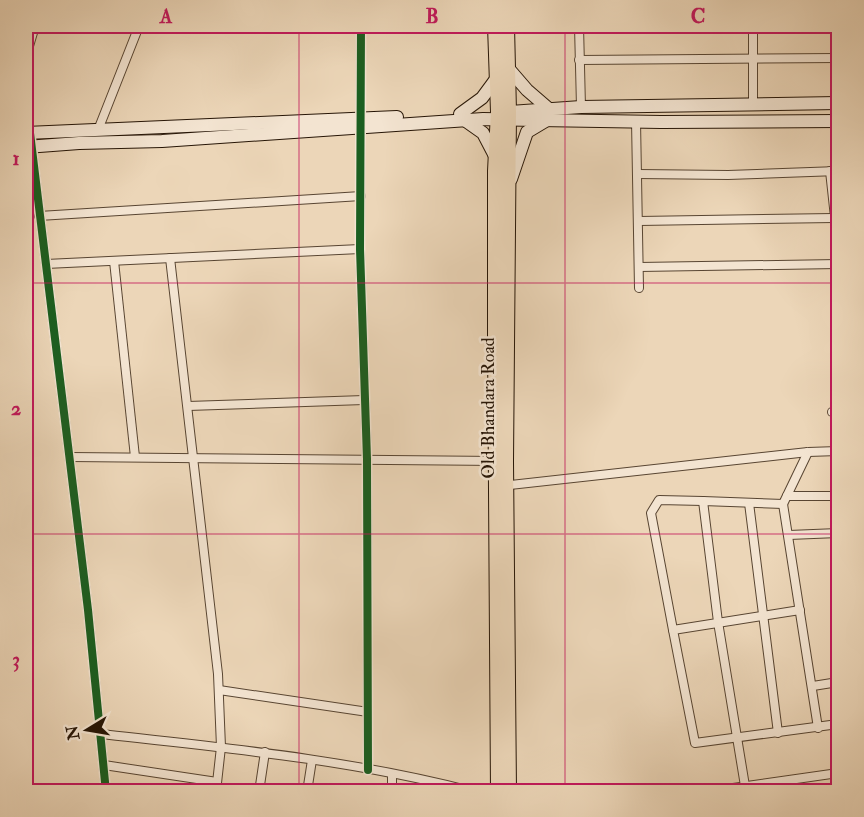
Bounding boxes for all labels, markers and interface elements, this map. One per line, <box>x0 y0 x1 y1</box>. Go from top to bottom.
text: A <box>159 4 173 29</box>
text: B <box>425 4 439 29</box>
text: C <box>691 4 705 29</box>
text: 1 <box>12 146 20 171</box>
street label: Old Bhandara Road <box>477 337 500 479</box>
text: 2 <box>11 396 21 421</box>
text: 3 <box>12 647 20 672</box>
north arrow <box>57 700 117 760</box>
text: N <box>62 723 85 743</box>

